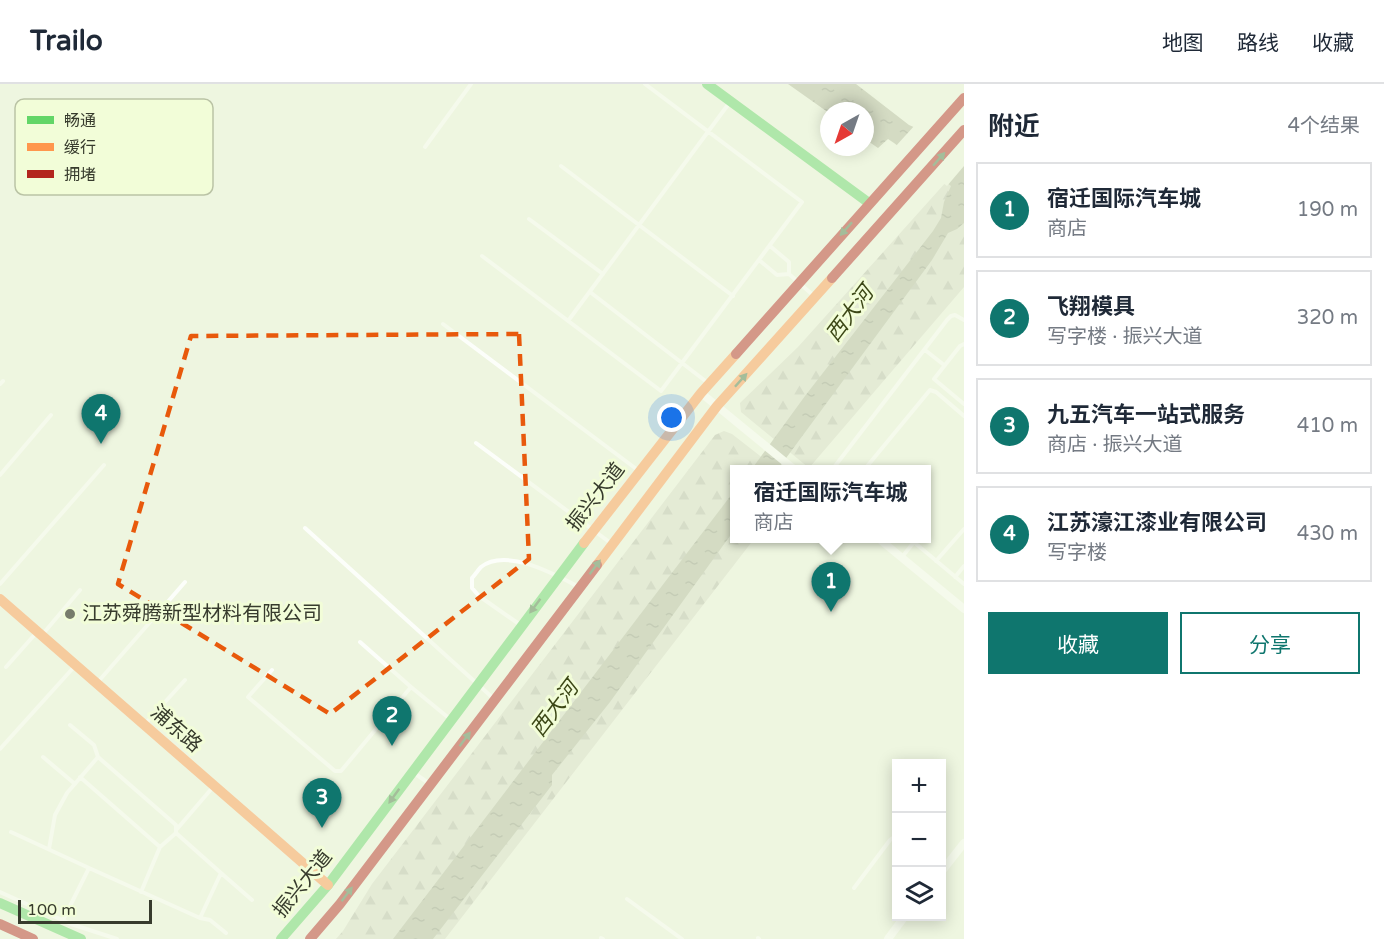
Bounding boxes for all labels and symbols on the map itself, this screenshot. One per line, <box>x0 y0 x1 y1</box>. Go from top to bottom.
legend <box>15 99 213 195</box>
north arrow <box>820 102 874 156</box>
text: 畅通 <box>64 111 96 131</box>
text: 缓行 <box>64 138 96 158</box>
one-way arrow <box>932 152 945 167</box>
text: 拥堵 <box>64 165 96 185</box>
one-way arrow <box>840 221 853 236</box>
water label: 西大河 <box>821 278 881 347</box>
one-way arrow <box>734 372 748 387</box>
pin: 4 <box>82 394 120 444</box>
your location <box>657 403 686 432</box>
street label: 振兴大道 <box>562 458 630 536</box>
one-way arrow <box>589 559 601 574</box>
pin: 1 <box>812 562 850 612</box>
one-way arrow <box>529 598 542 614</box>
place label: 江苏舜腾新型材料有限公司 <box>82 602 322 626</box>
marker: 江苏舜腾新型材料有限公司 <box>63 607 77 621</box>
water label: 西大河 <box>526 673 586 742</box>
pin: 2 <box>372 696 412 746</box>
street label: 浦东路 <box>145 700 207 758</box>
one-way arrow <box>459 731 471 747</box>
pin: 3 <box>302 778 342 828</box>
one-way arrow <box>388 788 400 803</box>
street label: 振兴大道 <box>269 845 337 923</box>
one-way arrow <box>341 886 354 902</box>
scale bar <box>18 897 152 924</box>

